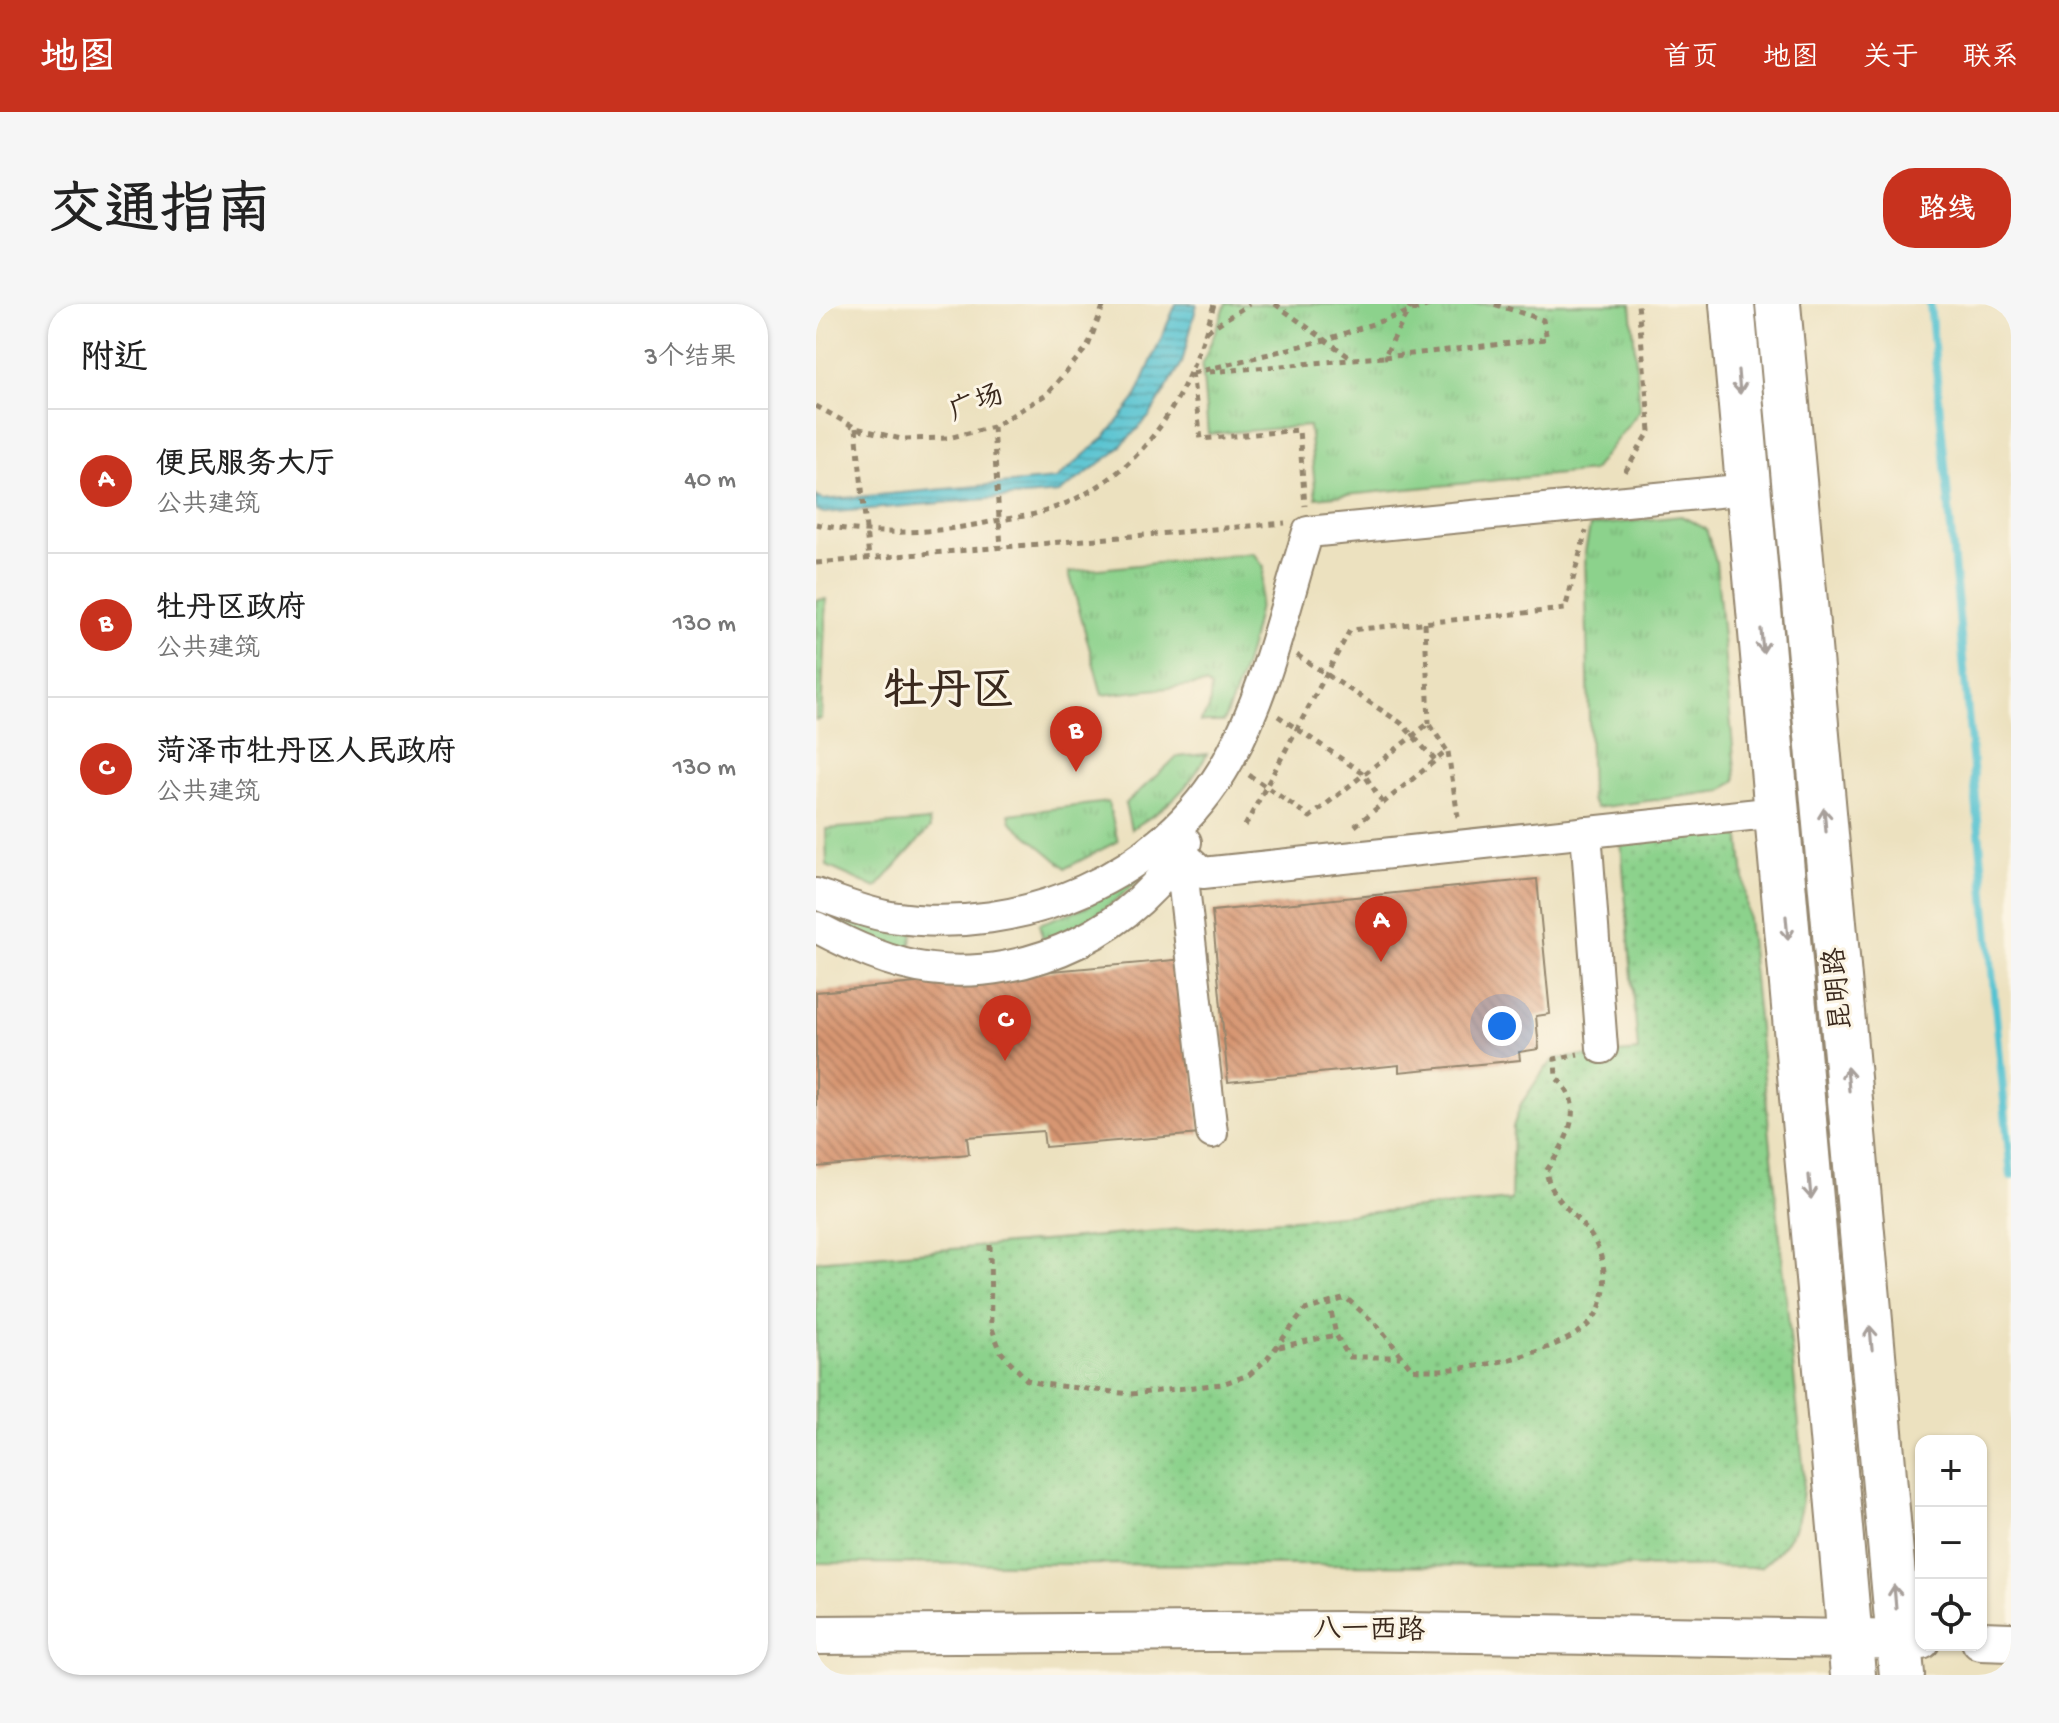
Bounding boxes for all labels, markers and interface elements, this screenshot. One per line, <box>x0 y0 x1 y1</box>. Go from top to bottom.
text: 地图 <box>40 39 116 83</box>
text: 首页 <box>1663 43 1719 76</box>
text: 地图 <box>1763 43 1819 76</box>
text: 关于 <box>1863 43 1919 76</box>
text: 联系 <box>1963 43 2019 76</box>
button: 路线 <box>1883 168 2011 248</box>
text: 交通指南 <box>48 183 272 249</box>
text: 附近 <box>80 341 148 381</box>
text: 3个结果 <box>645 344 736 375</box>
one-way arrow <box>1732 368 1747 395</box>
street label: 广场 <box>944 378 1009 430</box>
text: 便民服务大厅 <box>156 449 336 484</box>
text: A <box>98 466 114 497</box>
text: 40 m <box>684 466 736 497</box>
text: 公共建筑 <box>156 491 260 522</box>
text: 牡丹区政府 <box>156 593 306 628</box>
text: B <box>99 610 113 641</box>
text: 130 m <box>673 610 736 641</box>
one-way arrow <box>1755 627 1770 654</box>
text: 公共建筑 <box>156 635 260 666</box>
district label: 牡丹区 <box>883 667 1015 721</box>
pin: B <box>1050 706 1102 772</box>
text: 菏泽市牡丹区人民政府 <box>156 737 456 772</box>
text: C <box>99 754 113 785</box>
text: 130 m <box>673 754 736 785</box>
text: 公共建筑 <box>156 779 260 810</box>
one-way arrow <box>1817 807 1832 834</box>
pin: A <box>1355 896 1407 962</box>
one-way arrow <box>1780 914 1795 940</box>
street label: 昆明路 <box>1818 946 1860 1032</box>
pin: C <box>979 995 1031 1061</box>
your location <box>1482 1006 1522 1046</box>
one-way arrow <box>1840 1066 1855 1093</box>
one-way arrow <box>1803 1173 1818 1199</box>
one-way arrow <box>1864 1325 1879 1352</box>
map controls <box>1915 1435 1987 1651</box>
button: + <box>1915 1435 1987 1507</box>
button: − <box>1915 1507 1987 1579</box>
button: locate <box>1915 1579 1987 1651</box>
one-way arrow <box>1887 1584 1902 1611</box>
street label: 八一西路 <box>1313 1613 1425 1649</box>

